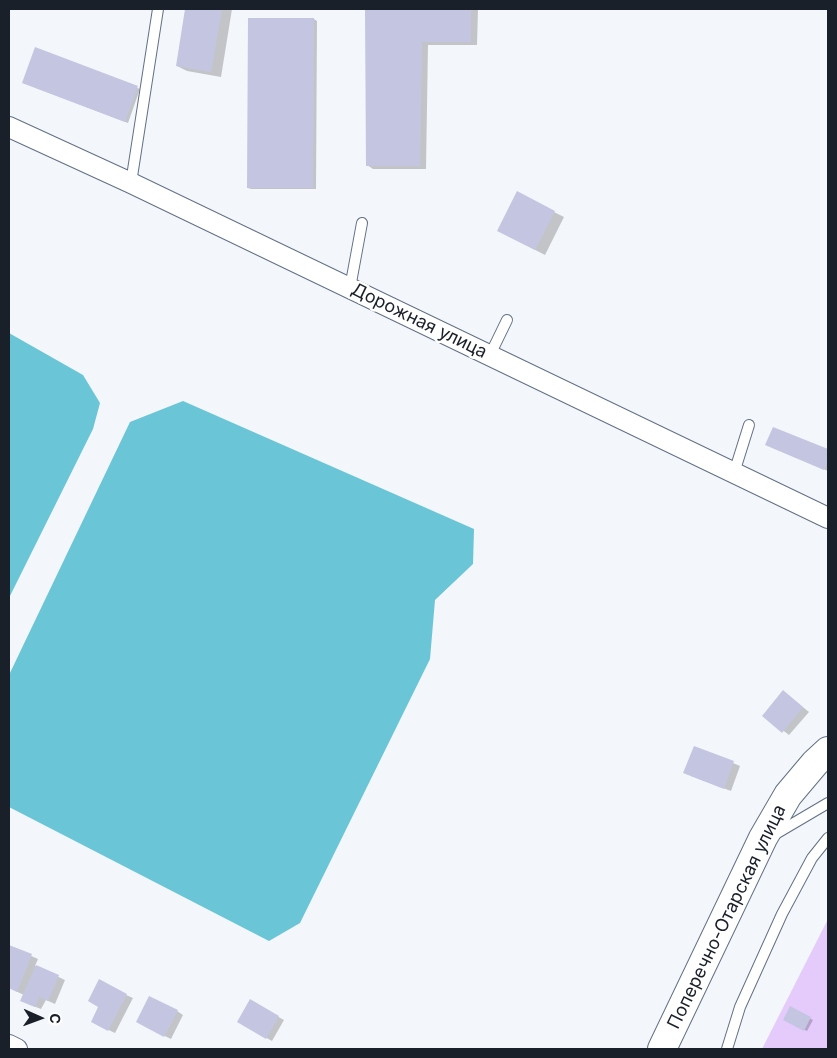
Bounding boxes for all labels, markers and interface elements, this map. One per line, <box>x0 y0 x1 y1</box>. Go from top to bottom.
street label: Дорожная улица <box>348 279 490 363</box>
street label: Поперечно-Отарская улица <box>663 801 791 1033</box>
north arrow <box>15 993 65 1043</box>
text: С <box>47 1013 64 1024</box>

